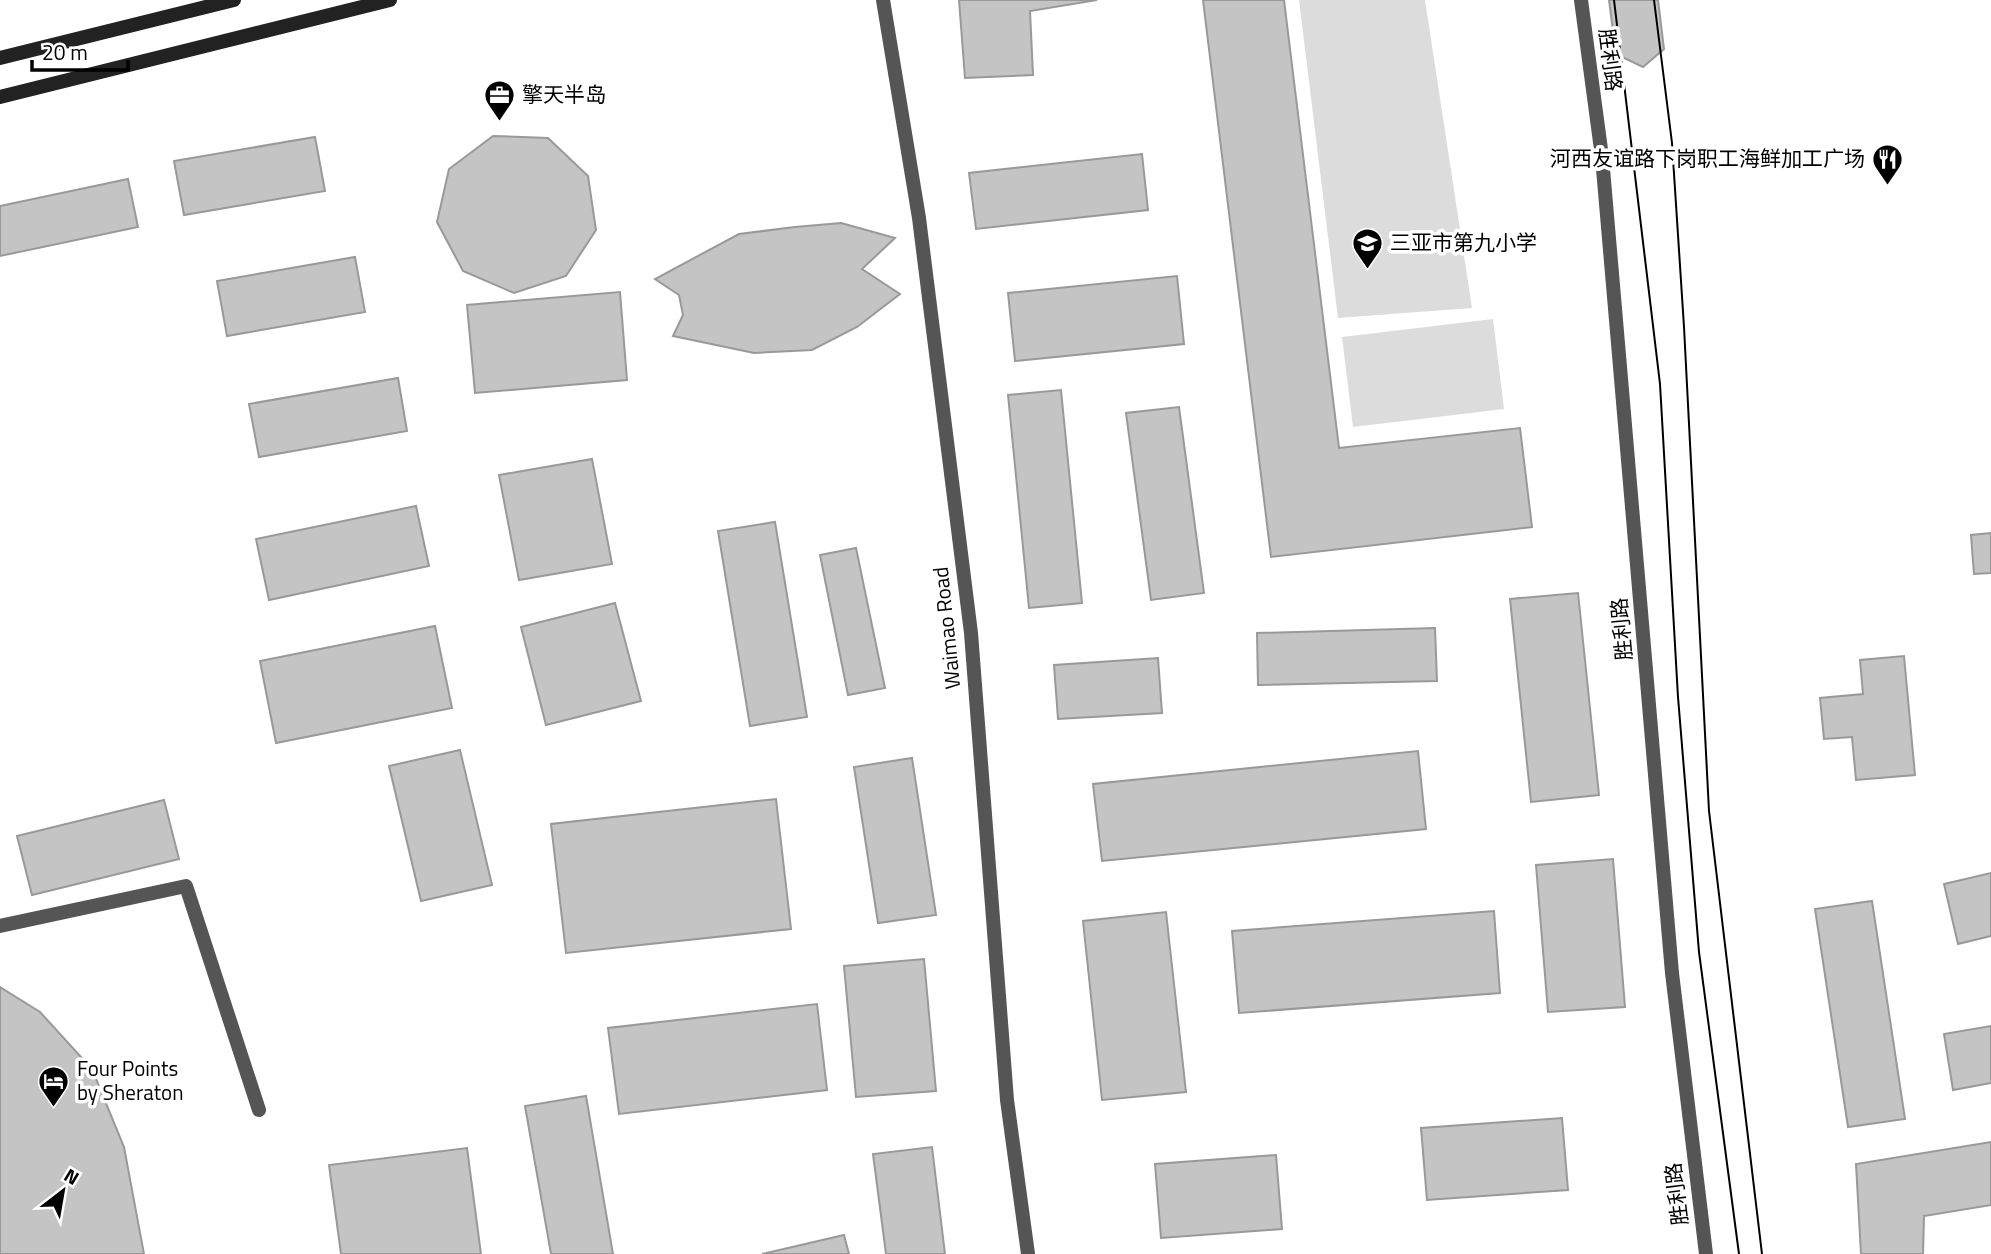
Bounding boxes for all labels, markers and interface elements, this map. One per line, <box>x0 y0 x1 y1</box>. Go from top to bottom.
street label: 胜利路 <box>1591 27 1631 93</box>
scale bar <box>32 28 128 72</box>
text: 20 m <box>42 36 88 68</box>
office icon: 擎天半岛 <box>482 78 516 122</box>
place label: 擎天半岛 <box>522 78 606 110</box>
place label: 河西友谊路下岗职工海鲜加工广场 <box>1550 142 1865 174</box>
restaurant icon: 河西友谊路下岗职工海鲜加工广场 <box>1871 142 1905 186</box>
school or university icon: 三亚市第九小学 <box>1350 226 1384 270</box>
place label: 三亚市第九小学 <box>1390 226 1537 258</box>
street label: Waimao Road <box>924 565 968 691</box>
street label: 胜利路 <box>1602 596 1640 662</box>
place label: Four Points by Sheraton <box>77 1052 183 1108</box>
hotel icon: Four Points by Sheraton <box>37 1064 71 1108</box>
north arrow <box>28 1156 98 1226</box>
text: N <box>59 1160 85 1192</box>
street label: 胜利路 <box>1656 1161 1696 1227</box>

